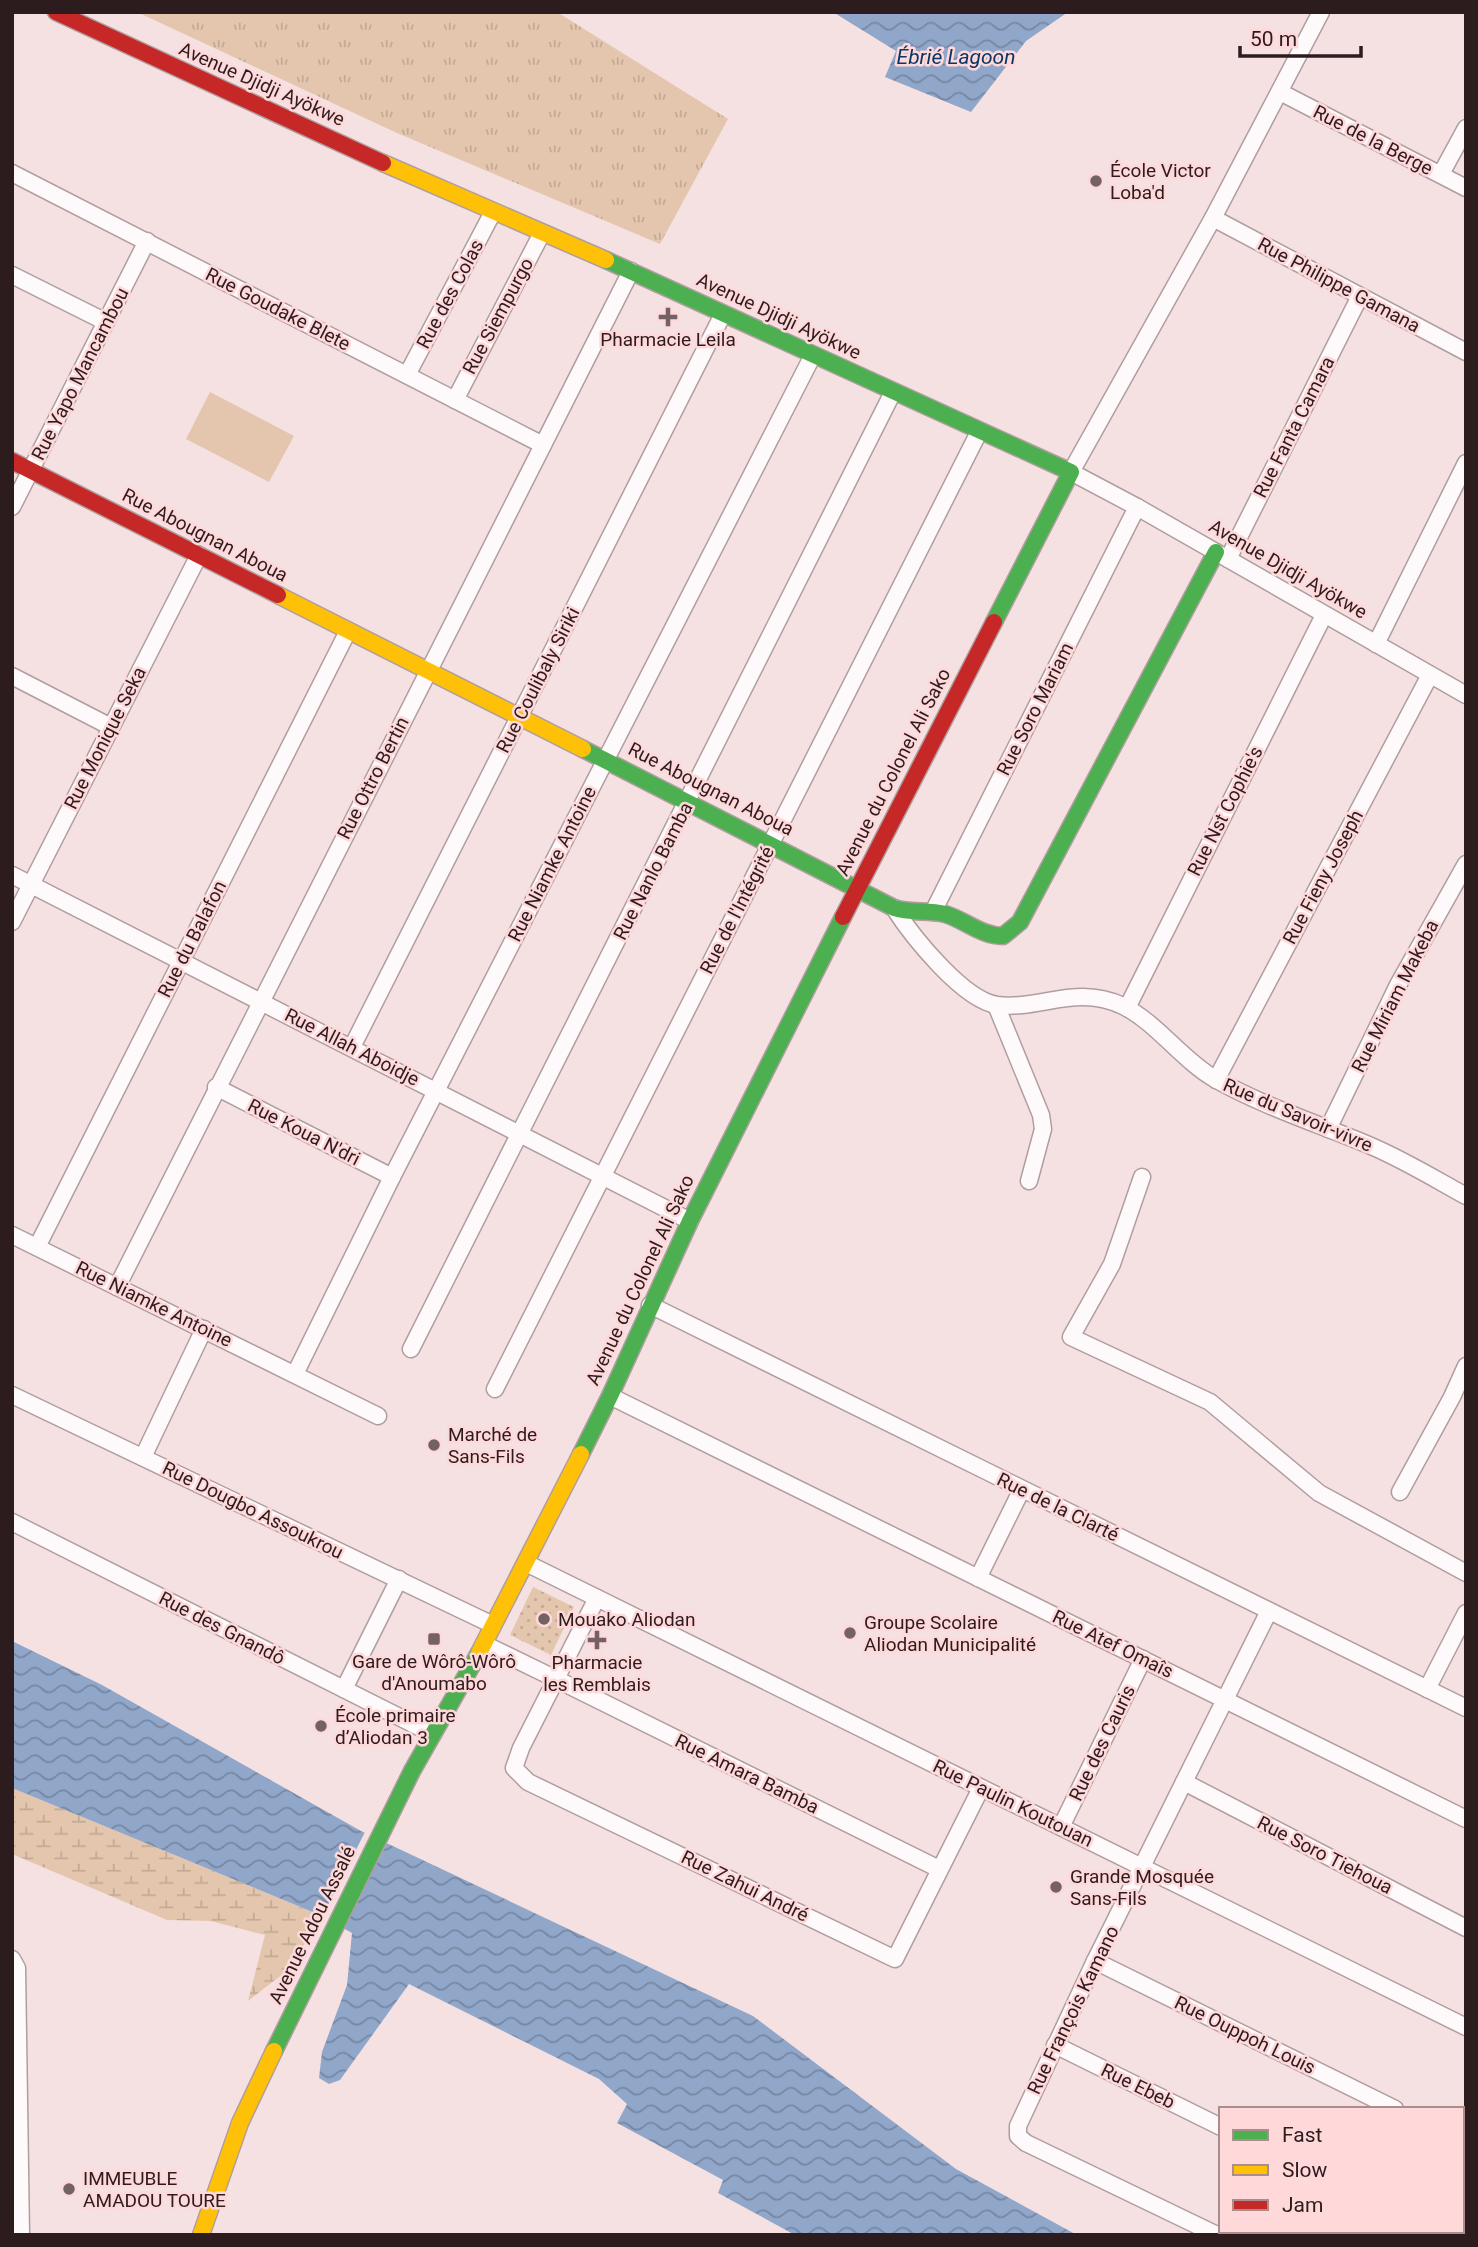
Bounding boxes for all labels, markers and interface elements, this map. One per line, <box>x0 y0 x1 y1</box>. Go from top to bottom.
scale bar <box>1240 14 1361 58</box>
text: 50 m <box>1250 27 1297 51</box>
street label: Avenue Djidji Ayökwe <box>176 37 348 131</box>
water label: Ébrié Lagoon <box>897 45 1015 69</box>
street label: Rue de la Berge <box>1309 100 1437 180</box>
place label: École Victor Loba'd <box>1110 159 1211 204</box>
marker: École Victor Loba'd <box>1088 173 1104 189</box>
street label: Rue Philippe Gamana <box>1254 232 1424 338</box>
street label: Rue des Colas <box>412 236 488 352</box>
street label: Rue Siempurgo <box>458 254 538 378</box>
street label: Rue Goudake Blete <box>202 263 354 355</box>
street label: Avenue Djidji Ayökwe <box>693 268 865 364</box>
street label: Rue Yapo Mancambou <box>26 284 134 464</box>
marker: Pharmacie Leila <box>660 309 676 325</box>
place label: Pharmacie Leila <box>600 328 736 351</box>
street label: Rue Fanta Camara <box>1248 353 1340 501</box>
street label: Rue Abougnan Aboua <box>118 483 292 587</box>
street label: Avenue Djidji Ayökwe <box>1205 514 1371 624</box>
street label: Rue Coulibaly Siriki <box>491 603 585 757</box>
street label: Rue Soro Mariam <box>992 639 1078 779</box>
street label: Rue Monique Seka <box>59 663 151 813</box>
street label: Avenue du Colonel Ali Sako <box>831 664 955 880</box>
street label: Rue Ottro Bertin <box>332 713 414 843</box>
street label: Rue Abougnan Aboua <box>624 737 798 841</box>
street label: Rue Nst Cophie's <box>1182 742 1268 880</box>
street label: Rue Niamke Antoine <box>503 782 601 946</box>
street label: Rue Nanlo Bamba <box>608 798 698 944</box>
street label: Rue Fieny Joseph <box>1278 806 1368 948</box>
street label: Rue de l'Intégrité <box>695 842 779 978</box>
street label: Rue du Balafon <box>153 877 231 1001</box>
street label: Rue Miriam Makeba <box>1347 916 1443 1076</box>
street label: Rue Allah Aboidje <box>281 1003 423 1091</box>
street label: Rue du Savoir-vivre <box>1220 1073 1376 1157</box>
street label: Rue Koua N'dri <box>244 1094 364 1170</box>
street label: Avenue du Colonel Ali Sako <box>581 1171 699 1389</box>
street label: Rue Niamke Antoine <box>72 1256 236 1352</box>
place label: Marché de Sans-Fils <box>448 1423 537 1468</box>
marker: Marché de Sans-Fils <box>426 1437 442 1453</box>
street label: Rue Dougbo Assoukrou <box>159 1456 347 1564</box>
street label: Rue de la Clarté <box>993 1468 1123 1546</box>
street label: Rue des Gnandô <box>155 1586 289 1670</box>
street label: Rue Atef Omaîs <box>1049 1605 1177 1683</box>
place label: Mouako Aliodan <box>558 1608 695 1631</box>
marker: Mouako Aliodan <box>536 1611 552 1627</box>
place label: Groupe Scolaire Aliodan Municipalité <box>864 1611 1036 1656</box>
marker: Groupe Scolaire Aliodan Municipalité <box>842 1625 858 1641</box>
marker: Gare de Wôrô-Wôrô d'Anoumabo <box>426 1631 442 1647</box>
marker: Pharmacie les Remblais <box>589 1632 605 1648</box>
place label: Gare de Wôrô-Wôrô d'Anoumabo <box>352 1650 516 1695</box>
place label: Pharmacie les Remblais <box>543 1651 651 1696</box>
street label: Rue des Cauris <box>1064 1681 1140 1805</box>
place label: École primaire d’Aliodan 3 <box>335 1704 456 1749</box>
marker: École primaire d’Aliodan 3 <box>313 1718 329 1734</box>
street label: Rue Amara Bamba <box>671 1729 823 1819</box>
street label: Rue Paulin Koutouan <box>929 1754 1097 1852</box>
street label: Rue Soro Tiehoua <box>1254 1811 1396 1899</box>
street label: Avenue Adou Assalé <box>264 1842 360 2008</box>
street label: Rue Zahui André <box>678 1845 812 1927</box>
place label: Grande Mosquée Sans-Fils <box>1070 1865 1214 1910</box>
marker: Grande Mosquée Sans-Fils <box>1048 1879 1064 1895</box>
street label: Rue François Kamano <box>1022 1922 1124 2098</box>
street label: Rue Ouppoh Louis <box>1171 1991 1319 2079</box>
street label: Rue Ebeb <box>1097 2058 1179 2114</box>
legend <box>1219 2107 1464 2233</box>
text: Fast <box>1282 2123 1323 2147</box>
text: Slow <box>1282 2158 1328 2182</box>
place label: IMMEUBLE AMADOU TOURE <box>83 2167 226 2212</box>
marker: IMMEUBLE AMADOU TOURE <box>61 2181 77 2197</box>
text: Jam <box>1282 2193 1323 2217</box>

